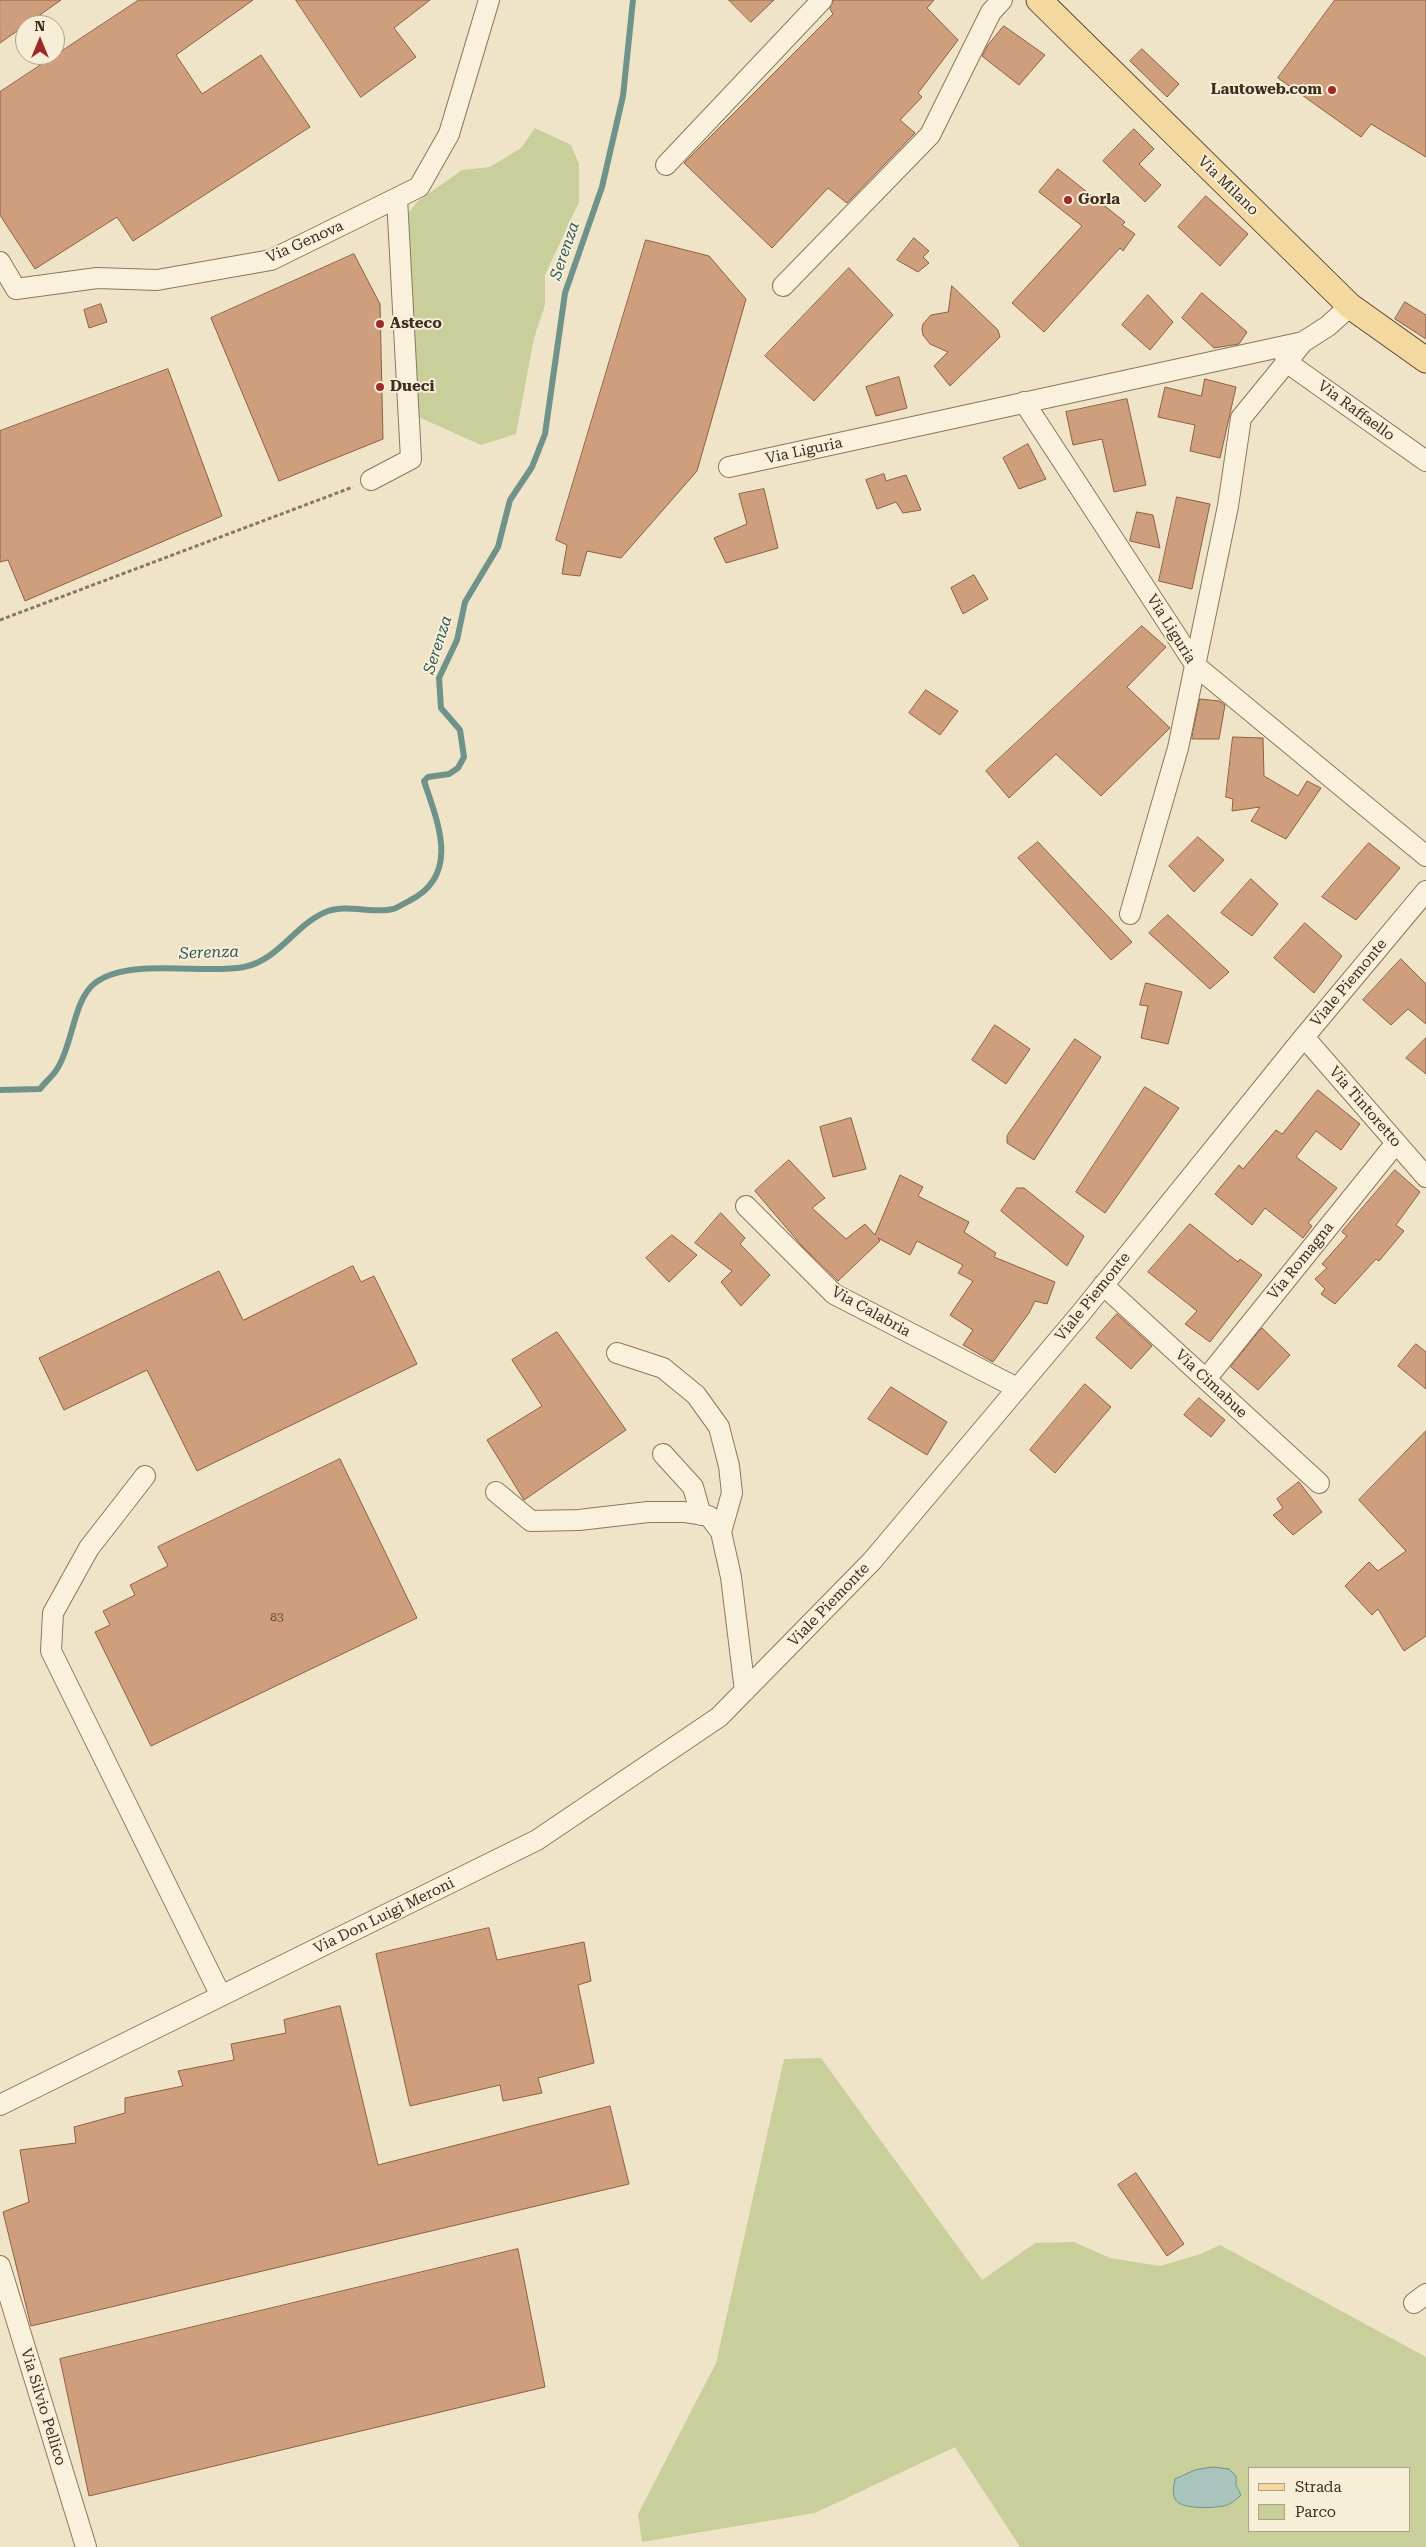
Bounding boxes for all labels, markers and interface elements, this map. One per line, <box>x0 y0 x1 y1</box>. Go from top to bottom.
north arrow <box>15 15 65 65</box>
text: N <box>35 18 45 34</box>
place label: Lautoweb.com <box>1211 81 1322 99</box>
marker: Lautoweb.com <box>1326 84 1338 96</box>
street label: Via Milano <box>1194 152 1262 220</box>
place label: Gorla <box>1078 191 1120 209</box>
marker: Gorla <box>1062 194 1074 206</box>
street label: Via Genova <box>264 217 346 267</box>
water label: Serenza <box>546 219 584 283</box>
place label: Asteco <box>390 315 442 333</box>
marker: Asteco <box>374 318 386 330</box>
street label: Via Raffaello <box>1314 377 1398 445</box>
place label: Dueci <box>390 378 434 396</box>
marker: Dueci <box>374 381 386 393</box>
street label: Via Liguria <box>764 434 844 468</box>
street label: Via Liguria <box>1143 591 1199 667</box>
water label: Serenza <box>420 613 456 677</box>
street label: Viale Piemonte <box>1307 935 1391 1031</box>
water label: Serenza <box>179 942 239 964</box>
street label: Via Tintoretto <box>1325 1063 1405 1151</box>
street label: Via Romagna <box>1264 1219 1338 1303</box>
street label: Viale Piemonte <box>1052 1249 1134 1345</box>
street label: Via Calabria <box>828 1283 914 1341</box>
street label: Via Cimabue <box>1171 1346 1251 1422</box>
street label: Viale Piemonte <box>785 1560 873 1650</box>
house number: 83 <box>270 1610 284 1624</box>
street label: Via Don Luigi Meroni <box>311 1874 457 1958</box>
street label: Via Silvio Pellico <box>17 2346 69 2468</box>
legend <box>1248 2467 1411 2532</box>
text: Strada <box>1295 2478 1342 2496</box>
text: Parco <box>1295 2503 1336 2521</box>

